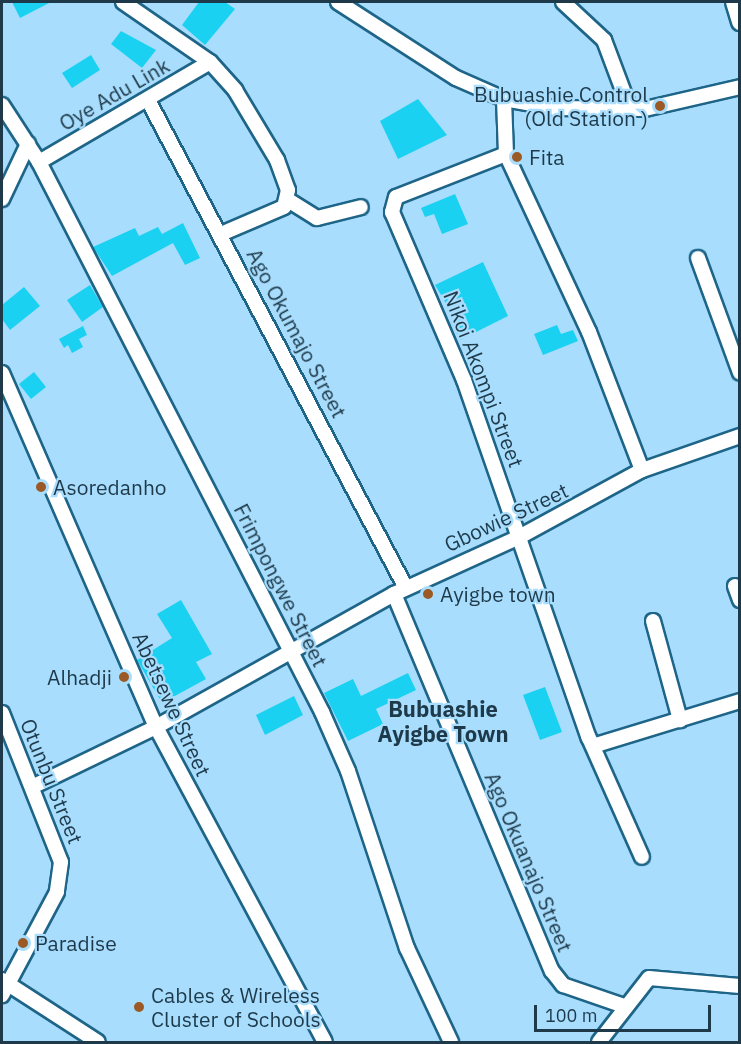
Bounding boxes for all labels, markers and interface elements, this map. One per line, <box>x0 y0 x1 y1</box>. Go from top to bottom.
street label: Oye Adu Link <box>54 52 174 136</box>
place label: Bubuashie Control (Old Station ) <box>474 81 648 131</box>
marker: Bubuashie Control (Old Station ) <box>653 99 667 113</box>
place label: Fita <box>529 144 565 170</box>
marker: Fita <box>510 150 524 164</box>
street label: Ago Okumajo Street <box>242 244 352 422</box>
street label: Nikoi Akompi Street <box>439 287 529 471</box>
place label: Asoredanho <box>53 474 167 500</box>
street label: Gbowie Street <box>440 477 572 557</box>
marker: Asoredanho <box>34 480 48 494</box>
street label: Frimpongwe Street <box>229 499 333 671</box>
place label: Ayigbe town <box>440 581 556 607</box>
marker: Ayigbe town <box>421 587 435 601</box>
street label: Abetsewe Street <box>128 628 216 780</box>
place label: Alhadji <box>47 664 112 690</box>
marker: Alhadji <box>117 670 131 684</box>
district label: Bubuashie Ayigbe Town <box>377 695 509 746</box>
street label: Otunbu Street <box>15 715 89 847</box>
street label: Ago Okuanajo Street <box>480 768 578 956</box>
place label: Paradise <box>35 930 117 956</box>
marker: Paradise <box>16 936 30 950</box>
place label: Cables & Wireless Cluster of Schools <box>151 982 321 1032</box>
scale bar <box>537 993 714 1031</box>
marker: Cables & Wireless Cluster of Schools <box>132 1000 146 1014</box>
text: 100 m <box>545 1004 597 1027</box>

